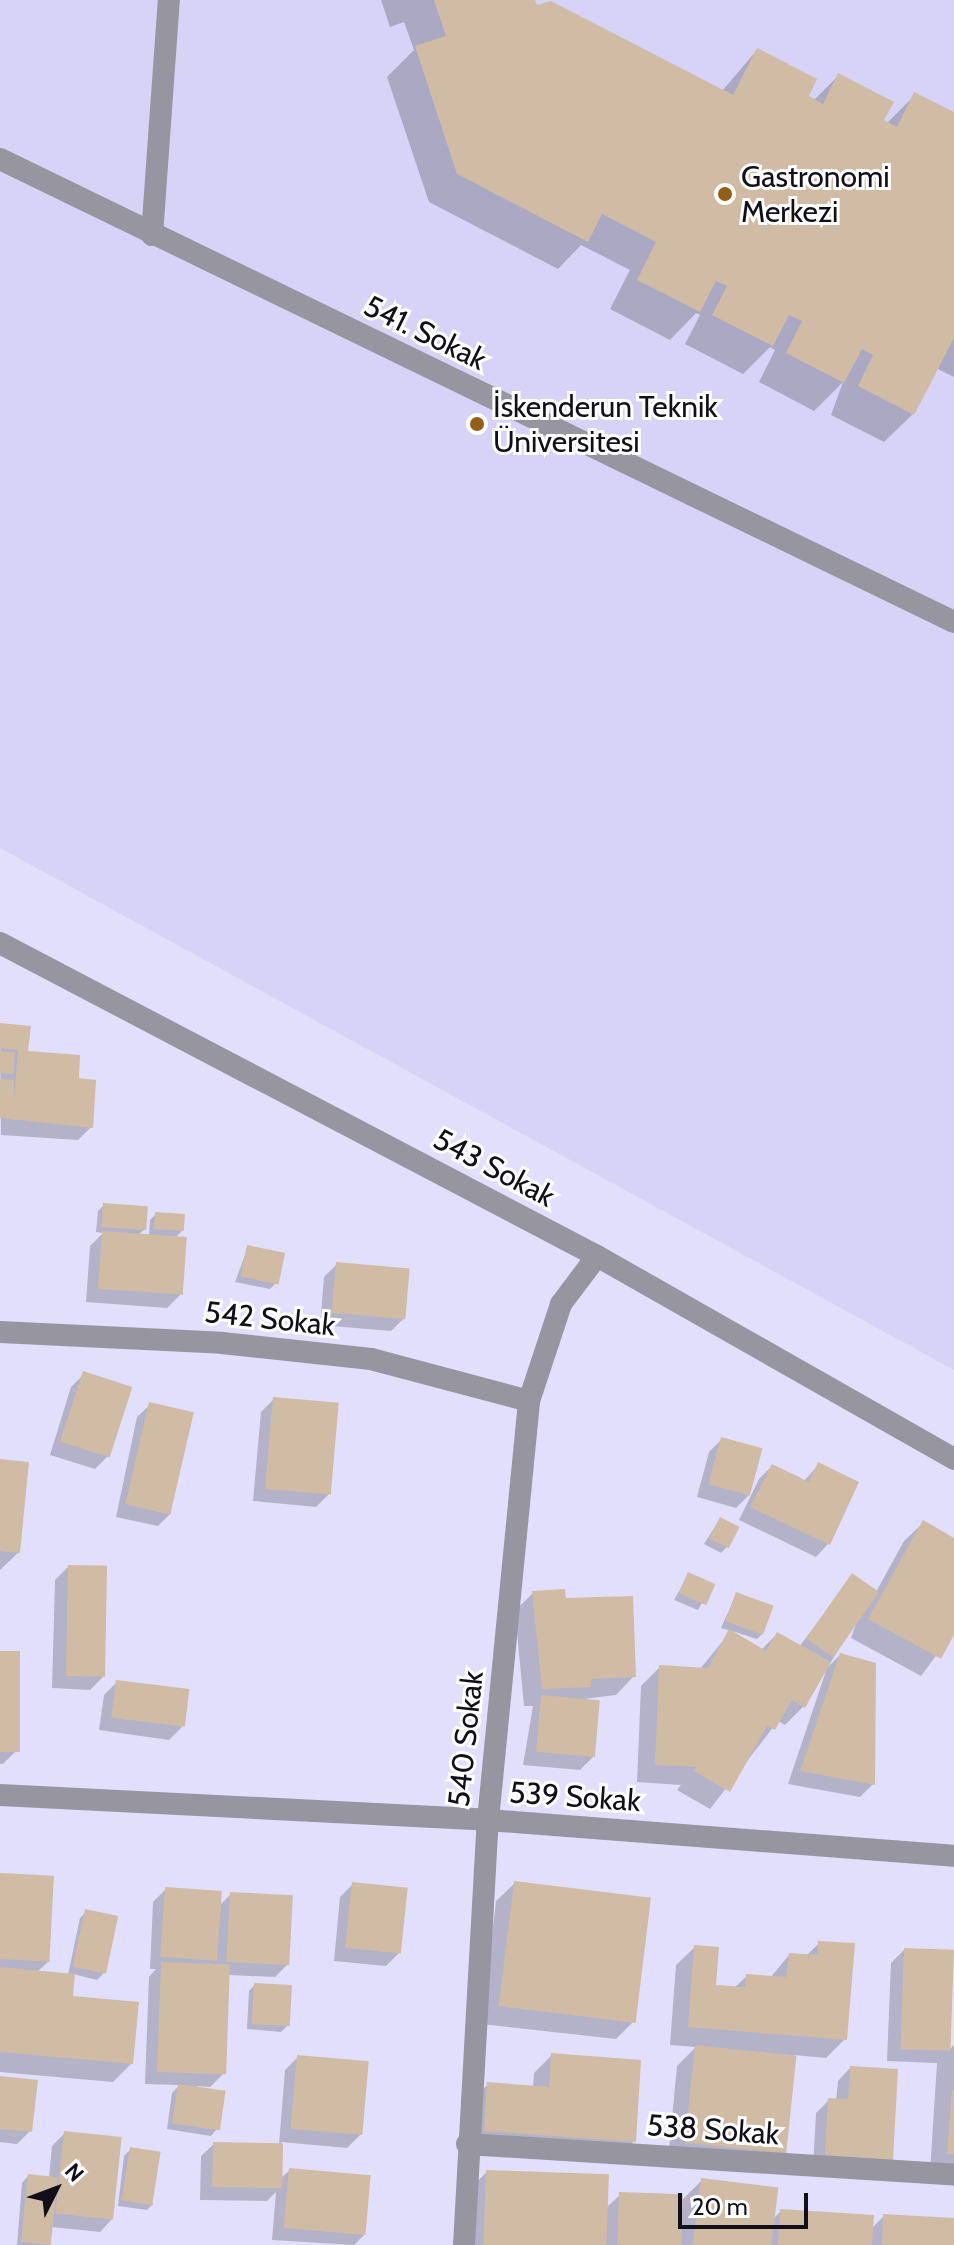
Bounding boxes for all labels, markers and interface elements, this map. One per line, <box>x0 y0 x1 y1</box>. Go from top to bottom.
place label: Gastronomi Merkezi <box>741 159 890 230</box>
marker: Gastronomi Merkezi <box>716 185 734 203</box>
street label: 541. Sokak <box>358 288 492 378</box>
place label: İskenderun Teknik Üniversitesi <box>493 389 718 460</box>
marker: İskenderun Teknik Üniversitesi <box>468 415 486 433</box>
street label: 543 Sokak <box>427 1121 561 1215</box>
street label: 542 Sokak <box>203 1294 337 1344</box>
street label: 540 Sokak <box>441 1669 491 1809</box>
street label: 539 Sokak <box>508 1774 642 1820</box>
street label: 538 Sokak <box>646 2107 780 2153</box>
north arrow <box>16 2149 96 2229</box>
text: N <box>59 2158 89 2187</box>
scale bar <box>682 2177 812 2227</box>
text: 20 m <box>692 2192 748 2221</box>

